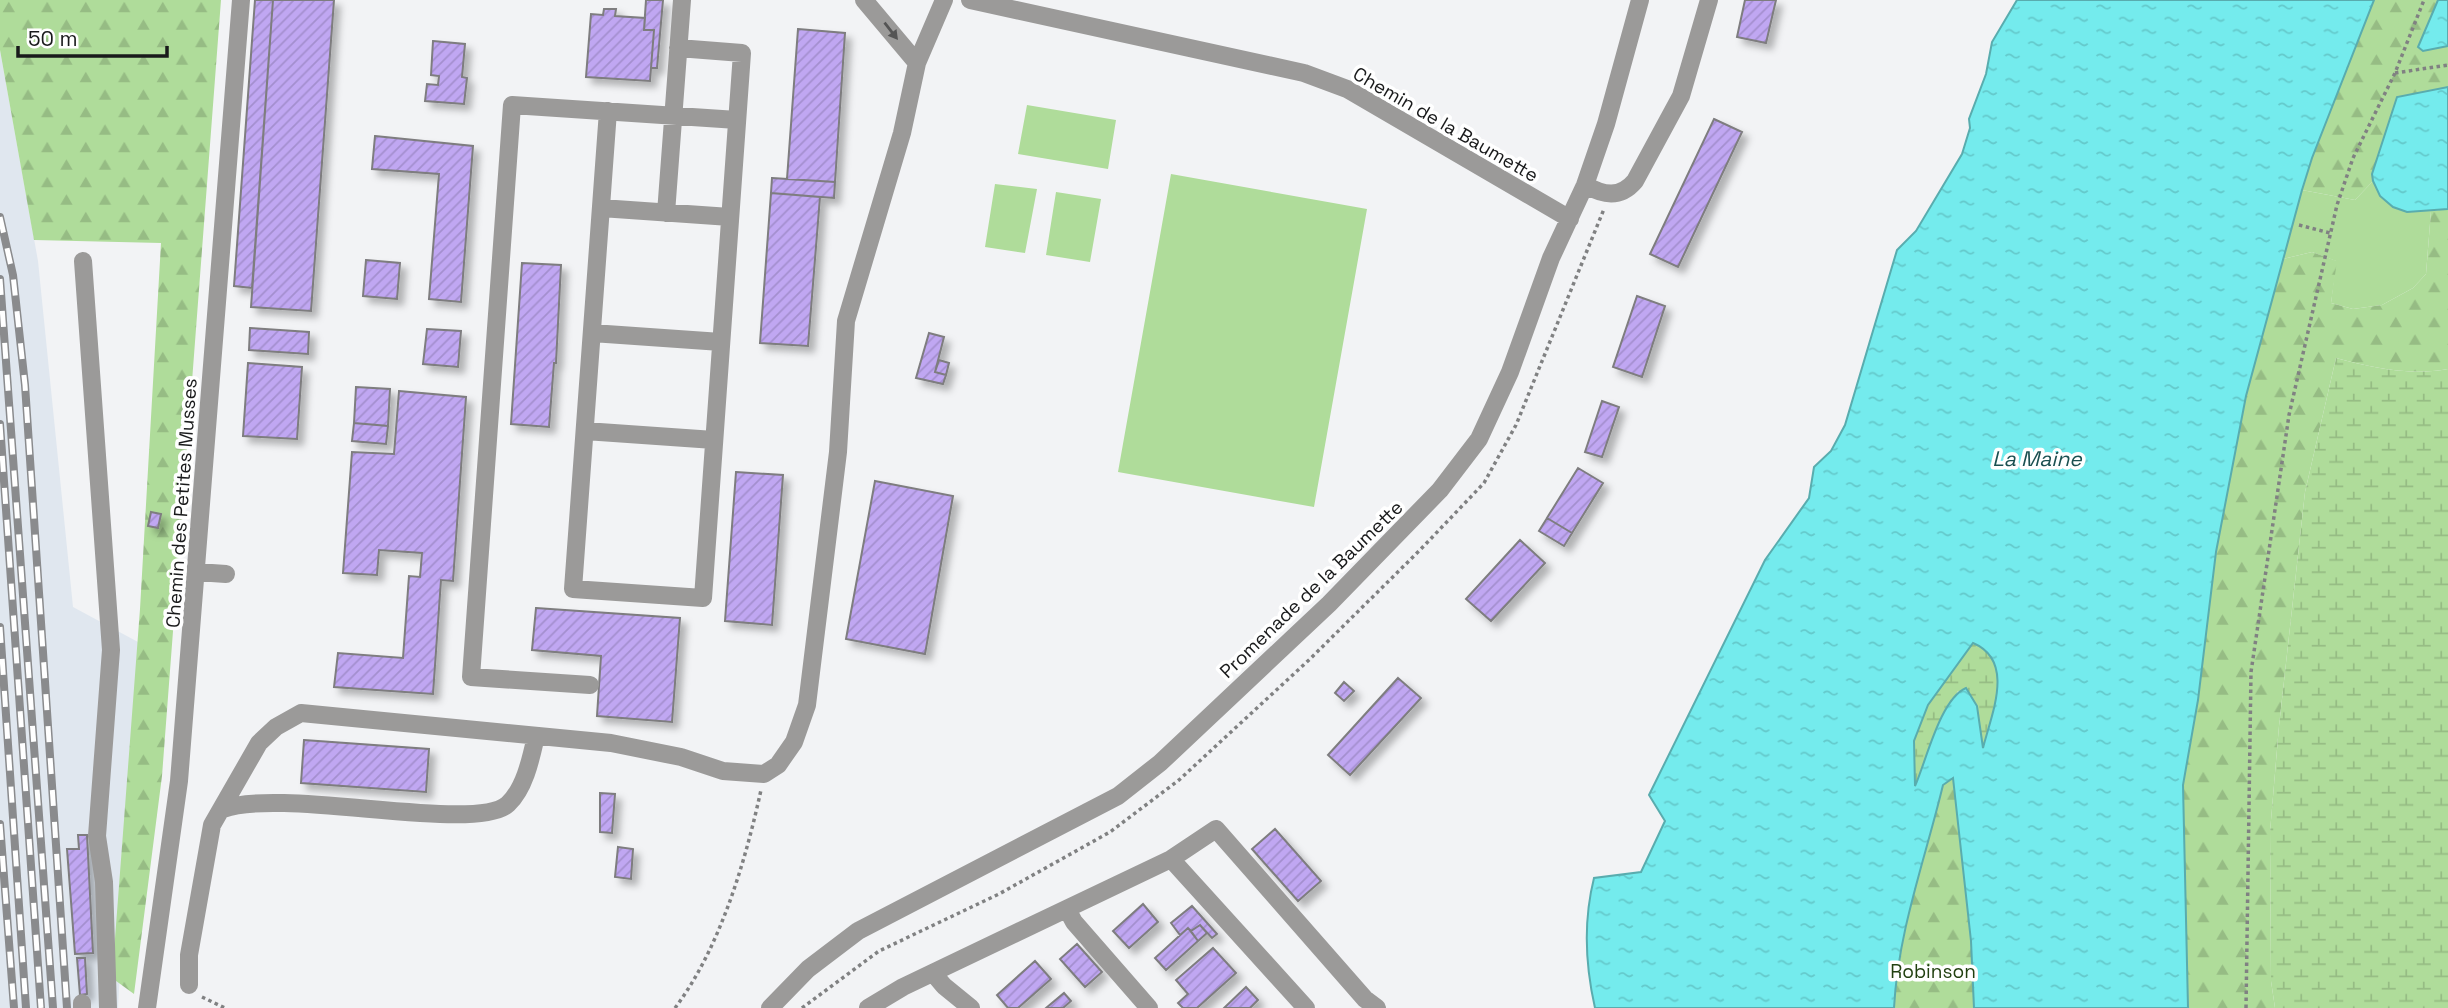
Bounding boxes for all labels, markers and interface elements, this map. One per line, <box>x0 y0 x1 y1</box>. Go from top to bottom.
scale bar <box>18 14 166 58</box>
one-way arrow <box>884 22 898 40</box>
text: 50 m <box>28 25 78 52</box>
street label: Chemin de la Baumette <box>1349 61 1543 188</box>
street label: Chemin des Petites Musses <box>160 377 203 629</box>
water label: La Maine <box>1992 445 2083 472</box>
street label: Promenade de la Baumette <box>1214 495 1408 684</box>
park label: Robinson <box>1890 959 1976 984</box>

